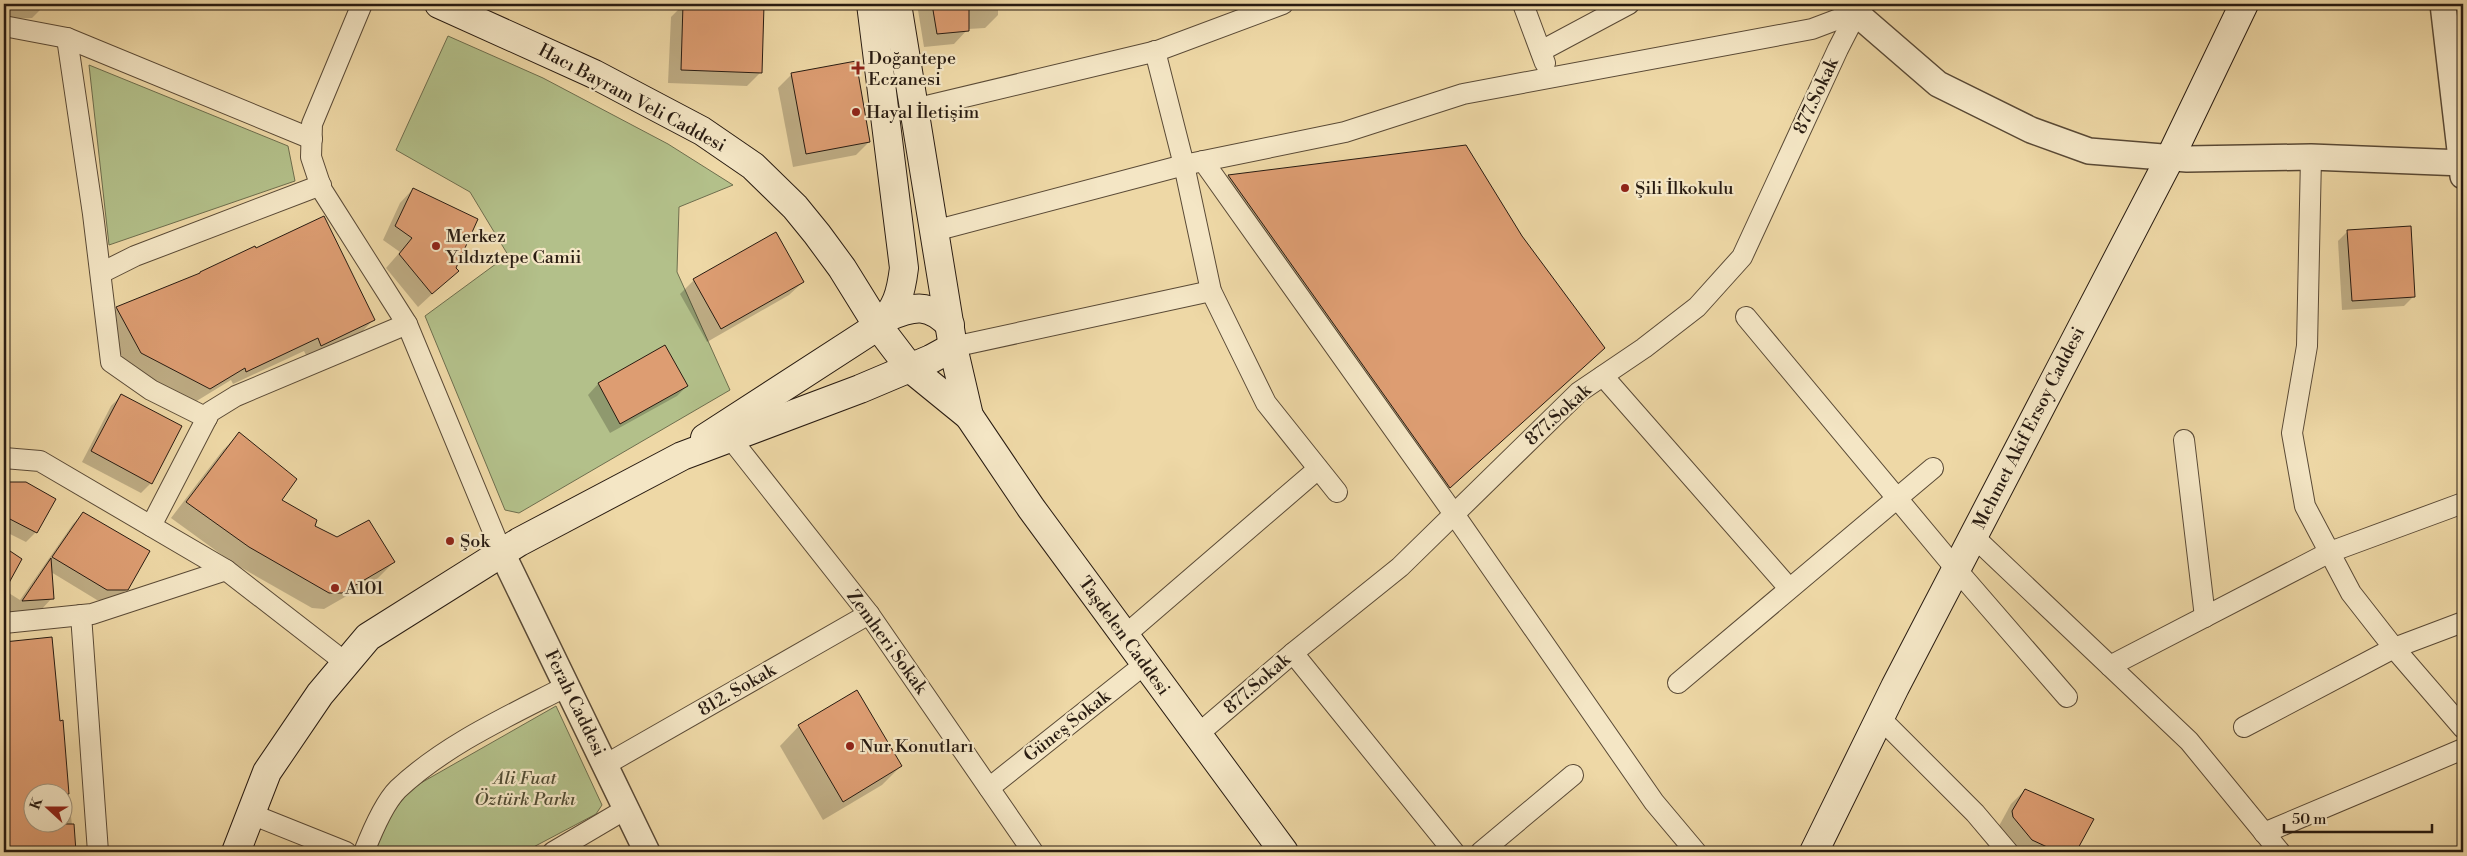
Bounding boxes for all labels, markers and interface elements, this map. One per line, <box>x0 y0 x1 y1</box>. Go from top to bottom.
street label: Hacı Bayram Veli Caddesi <box>534 39 730 157</box>
place label: Doğantepe Eczanesi <box>868 47 956 91</box>
street label: 877.Sokak <box>1788 53 1844 138</box>
marker: Doğantepe Eczanesi <box>852 62 864 74</box>
place label: Hayal İletişim <box>866 101 980 124</box>
marker: Hayal İletişim <box>850 106 862 118</box>
place label: Şili İlkokulu <box>1635 177 1734 200</box>
marker: Şili İlkokulu <box>1619 182 1631 194</box>
place label: Merkez Yıldıztepe Camii <box>445 225 582 269</box>
marker: Merkez Yıldıztepe Camii <box>430 240 442 252</box>
street label: Mehmet Akif Ersoy Caddesi <box>1968 323 2090 533</box>
street label: 877.Sokak <box>1520 378 1597 451</box>
place label: Şok <box>460 530 491 553</box>
marker: Şok <box>444 535 456 547</box>
street label: Taşdelen Caddesi <box>1073 572 1175 700</box>
place label: A101 <box>344 577 384 600</box>
marker: A101 <box>329 582 341 594</box>
street label: Zemheri Sokak <box>842 585 933 700</box>
street label: Ferah Caddesi <box>539 646 611 760</box>
street label: 877.Sokak <box>1219 648 1296 719</box>
street label: 812. Sokak <box>694 658 781 721</box>
street label: Güneş Sokak <box>1019 684 1116 767</box>
place label: Nur Konutları <box>860 735 974 758</box>
marker: Nur Konutları <box>844 740 856 752</box>
park label: Ali Fuat Öztürk Parkı <box>474 767 576 811</box>
north arrow <box>22 784 72 834</box>
text: K <box>26 795 47 812</box>
scale bar <box>2284 801 2432 833</box>
text: 50 m <box>2292 810 2326 829</box>

